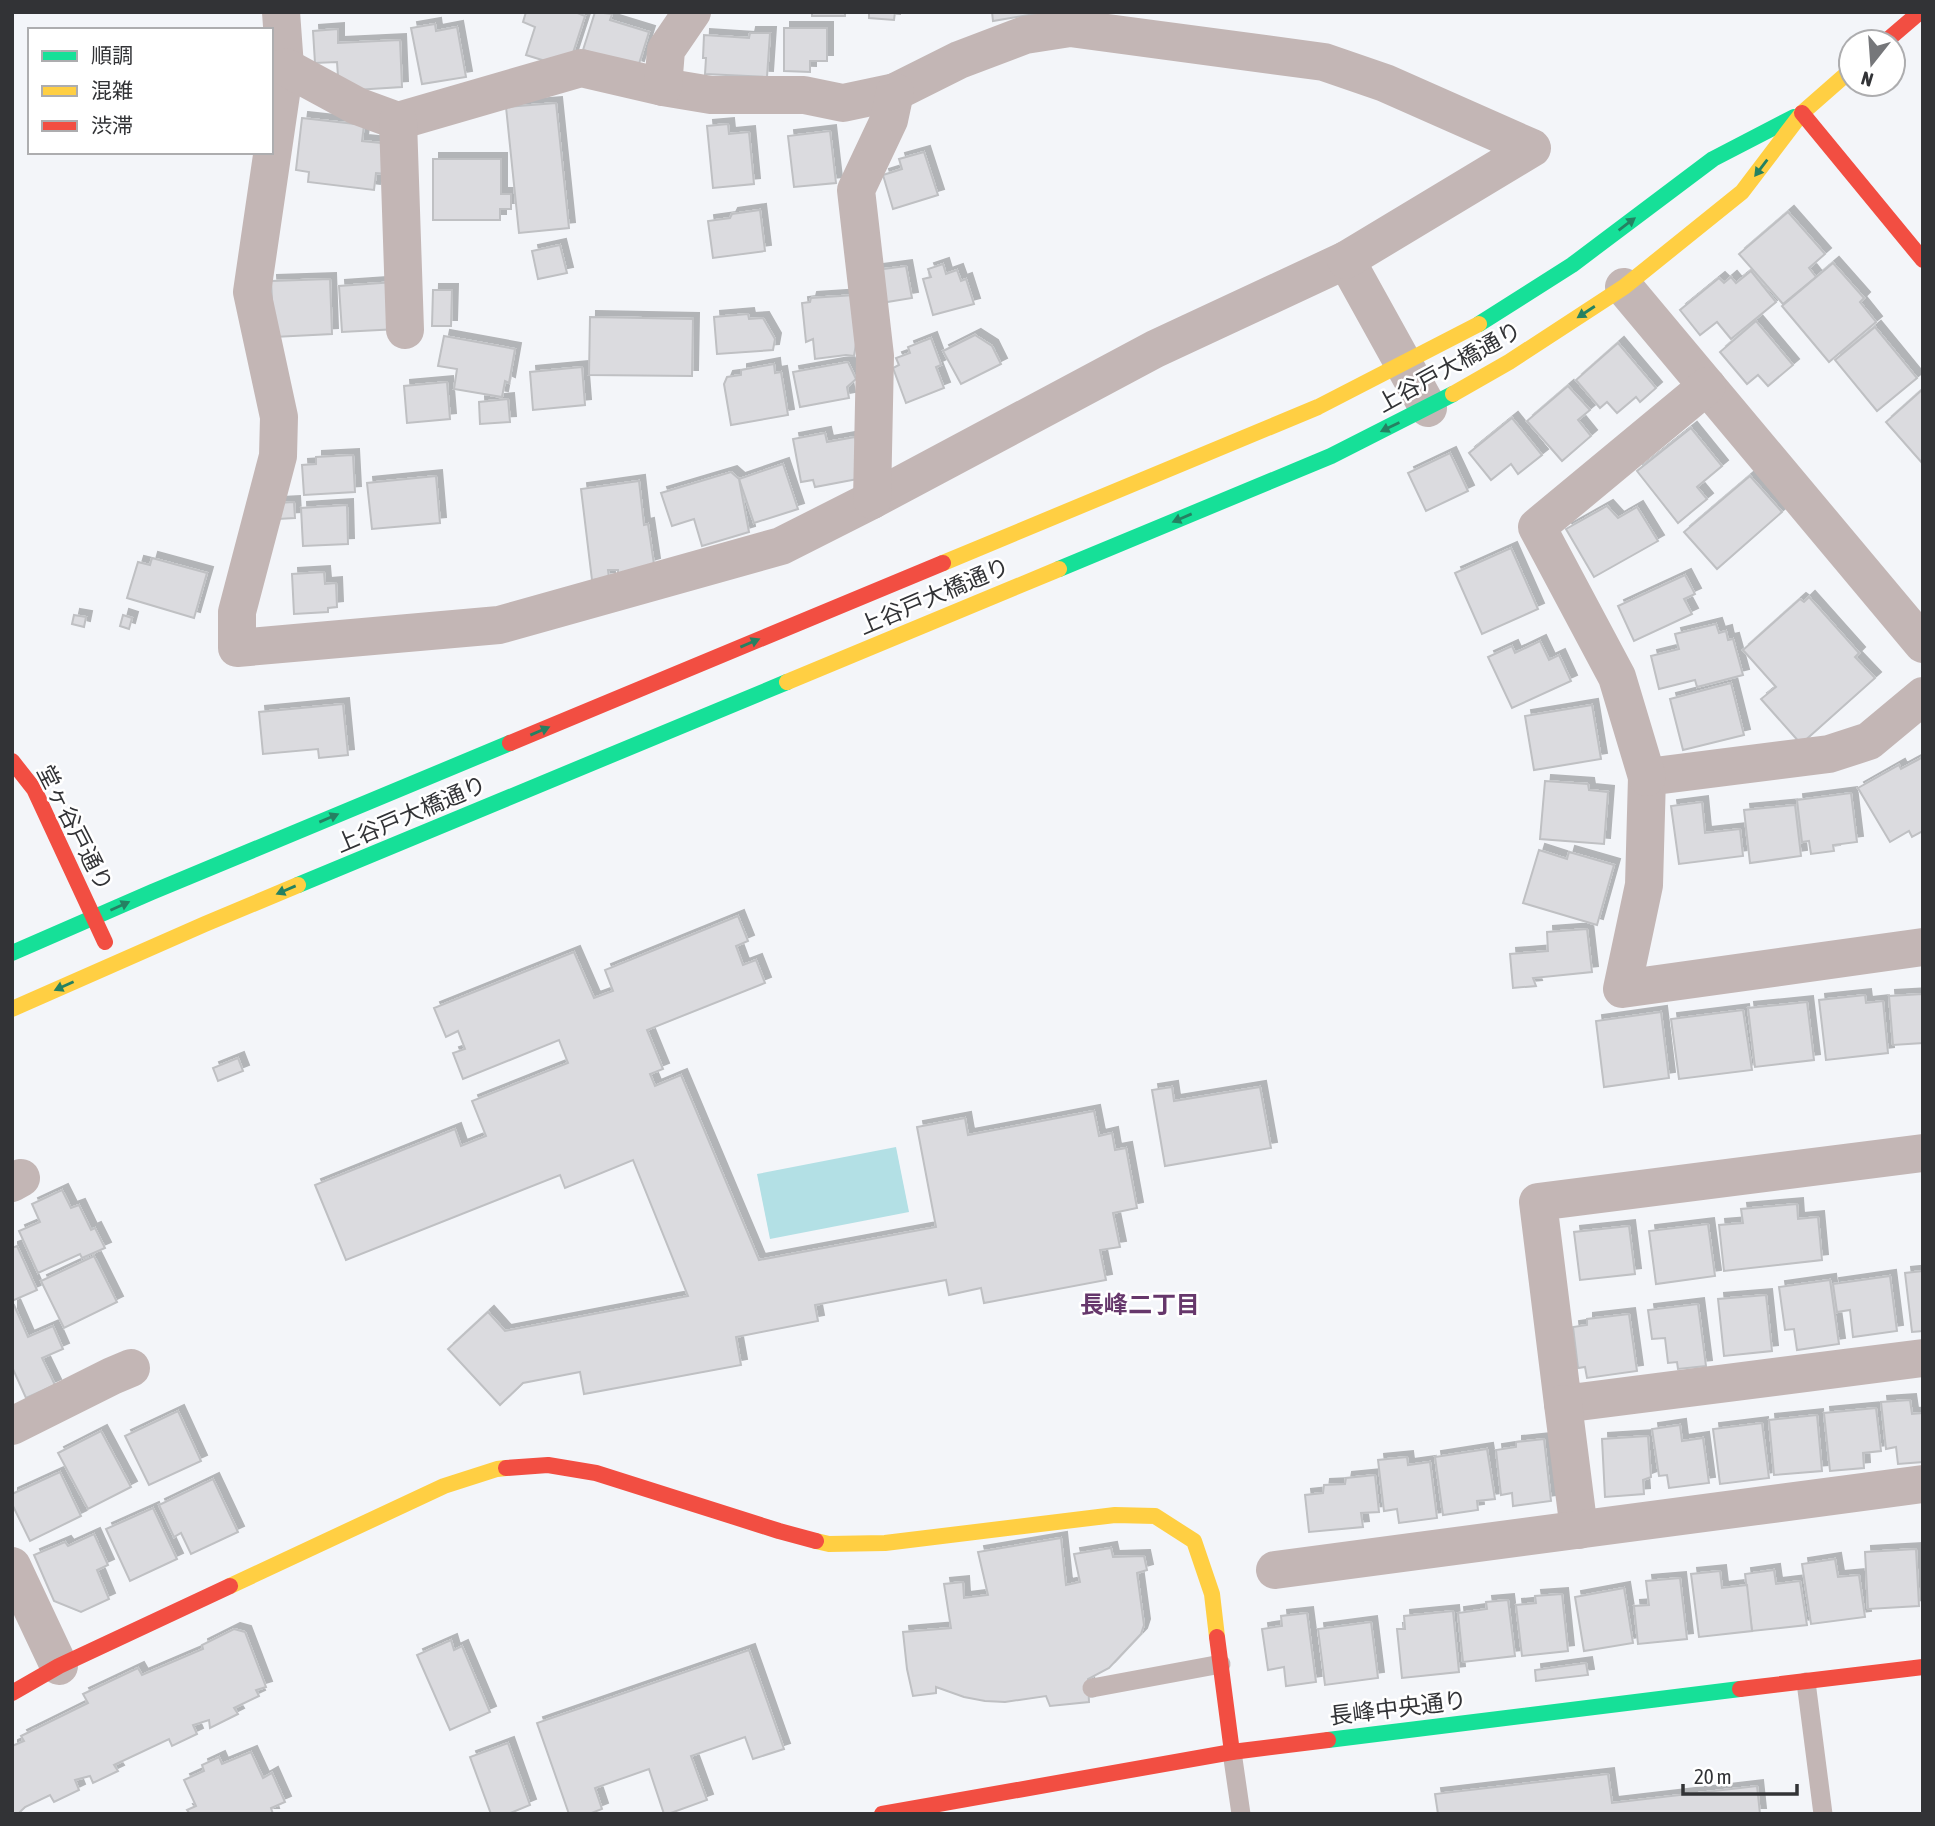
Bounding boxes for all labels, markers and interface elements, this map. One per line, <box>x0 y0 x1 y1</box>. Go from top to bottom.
legend <box>28 28 273 154</box>
north arrow <box>1837 28 1907 98</box>
text: 順調 <box>91 43 133 67</box>
text: N <box>1858 67 1876 91</box>
text: 混雑 <box>91 78 133 102</box>
text: 渋滞 <box>91 113 133 137</box>
one-way arrow <box>1754 159 1768 177</box>
one-way arrow <box>1617 217 1636 231</box>
one-way arrow <box>1577 305 1596 318</box>
street label: 上谷戸大橋通り <box>1372 317 1526 417</box>
one-way arrow <box>1380 421 1400 432</box>
one-way arrow <box>1172 512 1192 524</box>
street label: 上谷戸大橋通り <box>855 553 1013 639</box>
one-way arrow <box>739 638 760 649</box>
one-way arrow <box>529 725 550 736</box>
street label: 堂ヶ谷戸通り <box>32 761 118 895</box>
street label: 上谷戸大橋通り <box>332 771 490 857</box>
one-way arrow <box>319 812 340 823</box>
one-way arrow <box>276 885 297 896</box>
one-way arrow <box>109 900 130 911</box>
one-way arrow <box>54 980 74 992</box>
district label: 長峰二丁目 <box>1080 1291 1200 1318</box>
street label: 長峰中央通り <box>1328 1687 1468 1729</box>
scale bar <box>1683 1752 1797 1796</box>
text: 20 m <box>1694 1764 1732 1788</box>

